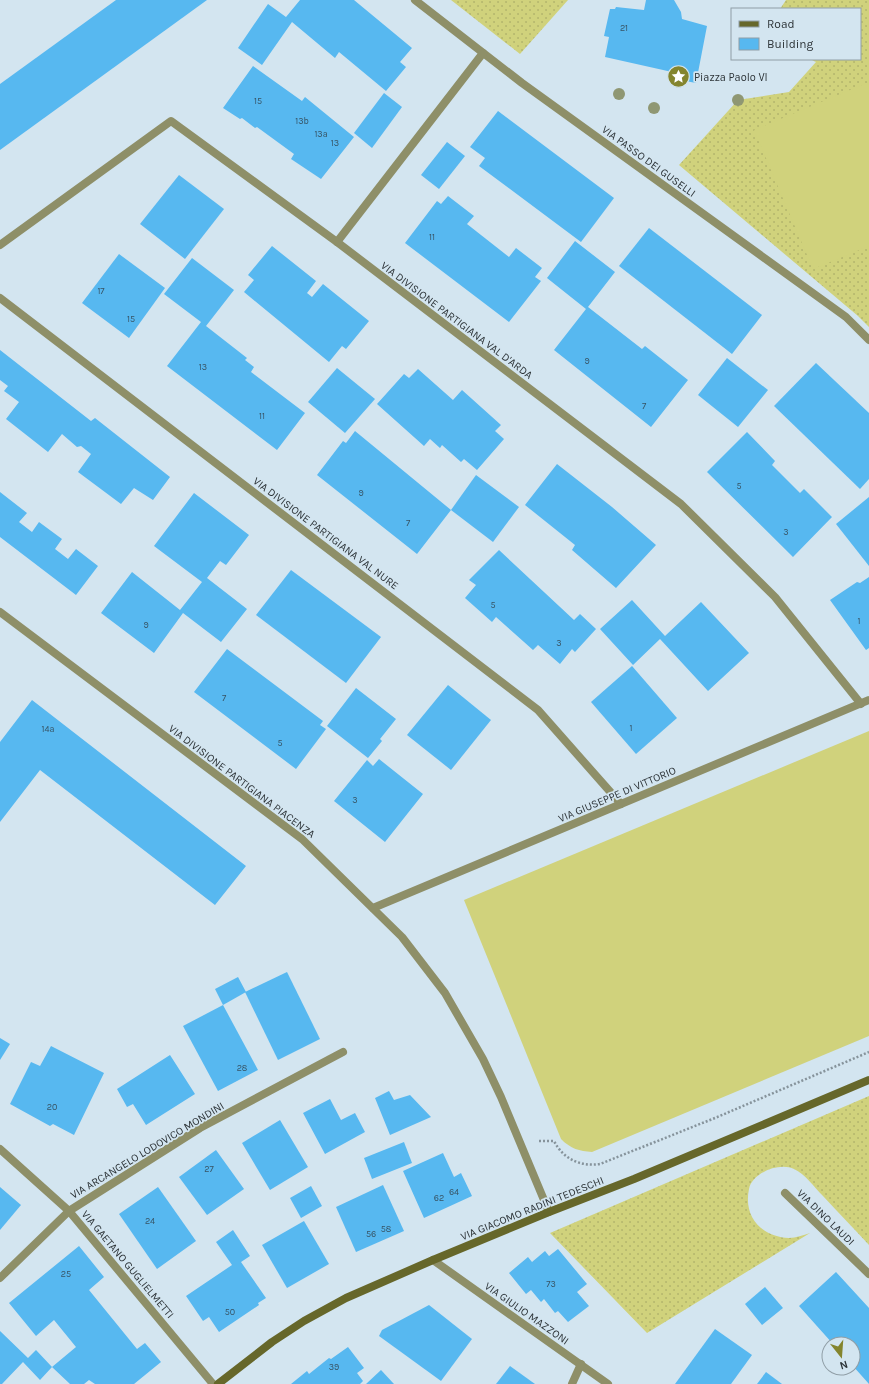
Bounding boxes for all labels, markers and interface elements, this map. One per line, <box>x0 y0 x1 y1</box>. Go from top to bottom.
legend <box>731 8 861 60</box>
text: Road <box>767 17 795 31</box>
house number: 21 <box>620 23 628 33</box>
text: Building <box>767 37 814 51</box>
place icon: Piazza Paolo VI <box>665 64 691 90</box>
place label: Piazza Paolo VI <box>694 71 768 84</box>
house number: 15 <box>254 96 262 106</box>
house number: 13b <box>295 116 309 126</box>
street label: VIA PASSO DEI GUSELLI <box>599 123 698 200</box>
house number: 13a <box>314 129 328 139</box>
house number: 13 <box>331 138 339 148</box>
house number: 11 <box>429 232 435 242</box>
street label: VIA DIVISIONE PARTIGIANA VAL D'ARDA <box>378 259 536 382</box>
house number: 17 <box>97 286 105 296</box>
house number: 15 <box>127 314 135 324</box>
house number: 9 <box>584 356 590 366</box>
house number: 13 <box>199 362 207 372</box>
house number: 7 <box>642 401 647 411</box>
house number: 11 <box>259 411 265 421</box>
street label: VIA DIVISIONE PARTIGIANA VAL NURE <box>250 474 401 592</box>
house number: 5 <box>736 481 742 491</box>
house number: 9 <box>358 488 364 498</box>
house number: 7 <box>406 518 411 528</box>
house number: 3 <box>783 527 789 537</box>
house number: 5 <box>490 600 496 610</box>
house number: 1 <box>858 616 861 626</box>
house number: 9 <box>143 620 149 630</box>
house number: 3 <box>556 638 562 648</box>
house number: 7 <box>222 693 227 703</box>
street label: VIA DIVISIONE PARTIGIANA PIACENZA <box>166 722 318 841</box>
house number: 1 <box>630 723 633 733</box>
house number: 14a <box>42 724 55 734</box>
house number: 5 <box>277 738 283 748</box>
street label: VIA GIUSEPPE DI VITTORIO <box>556 764 678 825</box>
house number: 3 <box>352 795 358 805</box>
house number: 28 <box>237 1063 248 1073</box>
street label: VIA ARCANGELO LODOVICO MONDINI <box>68 1099 227 1202</box>
house number: 20 <box>47 1102 57 1112</box>
house number: 27 <box>204 1164 214 1174</box>
street label: VIA GIACOMO RADINI TEDESCHI <box>459 1174 606 1243</box>
house number: 64 <box>449 1187 459 1197</box>
street label: VIA DINO LAUDI <box>794 1187 857 1248</box>
house number: 62 <box>434 1193 444 1203</box>
street label: VIA GAETANO GUGLIELMETTI <box>79 1208 177 1321</box>
house number: 24 <box>145 1216 155 1226</box>
house number: 58 <box>381 1224 392 1234</box>
house number: 56 <box>366 1229 376 1239</box>
house number: 25 <box>61 1269 71 1279</box>
street label: VIA GIULIO MAZZONI <box>482 1279 571 1347</box>
house number: 73 <box>546 1279 556 1289</box>
house number: 50 <box>225 1307 235 1317</box>
north arrow <box>821 1336 861 1376</box>
text: N <box>838 1358 849 1372</box>
house number: 39 <box>329 1362 339 1372</box>

